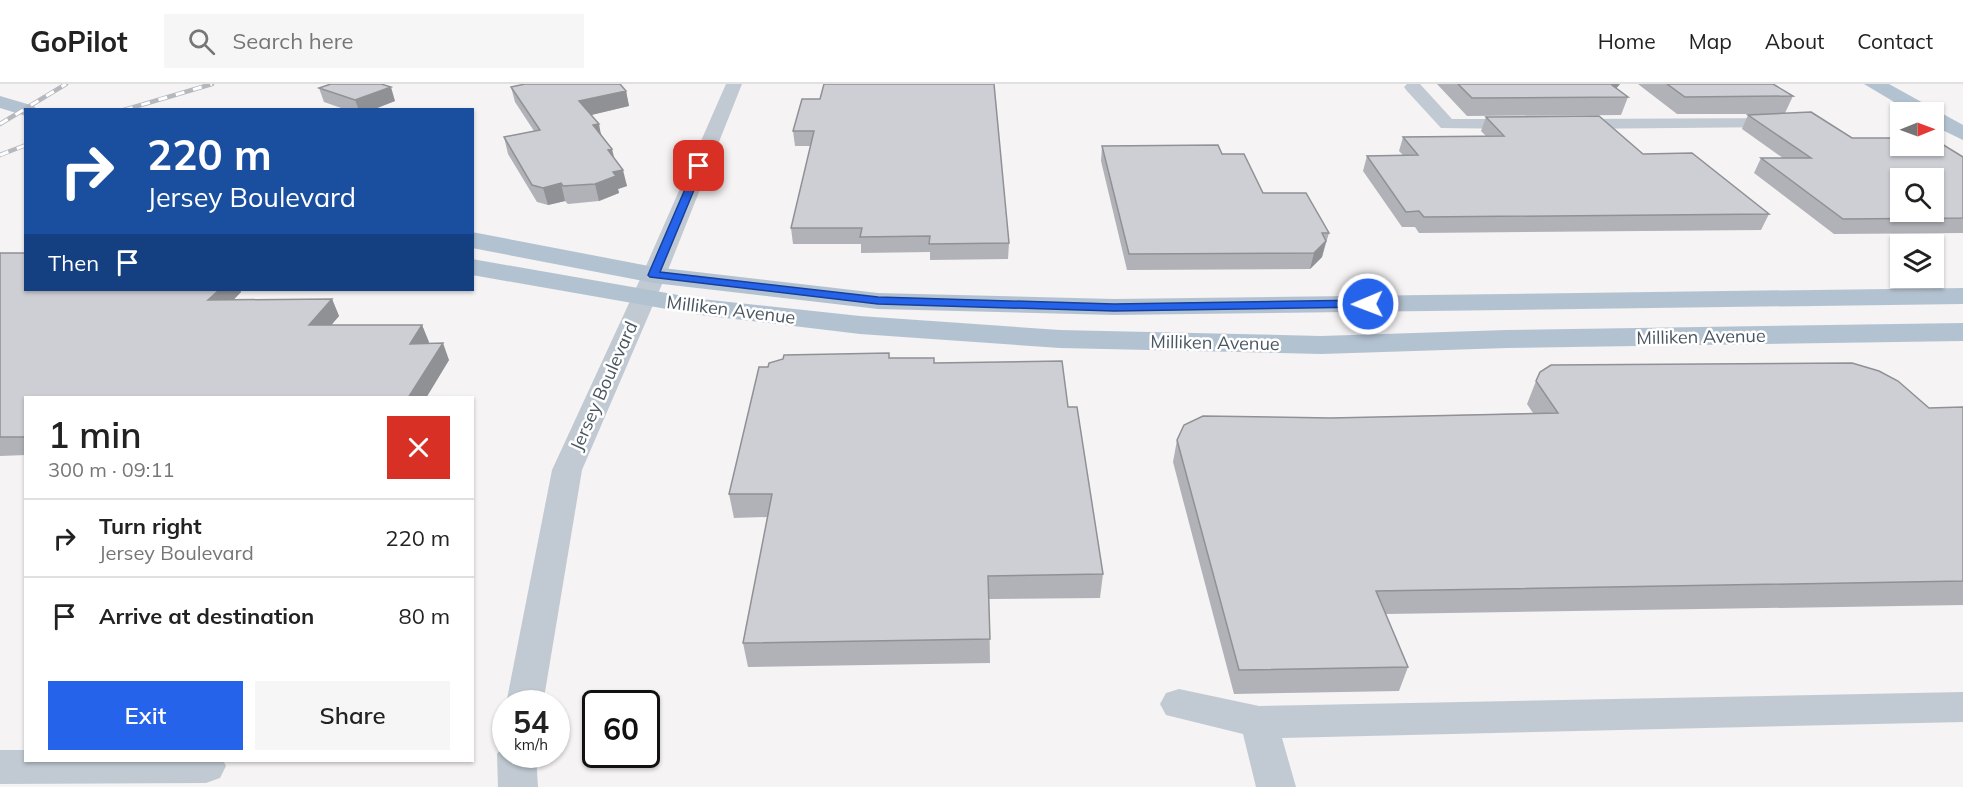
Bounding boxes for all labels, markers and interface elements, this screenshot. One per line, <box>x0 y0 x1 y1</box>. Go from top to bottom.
search box <box>164 14 584 68</box>
text: GoPilot <box>30 24 128 59</box>
icon: search <box>185 25 218 58</box>
text: Search here <box>233 27 354 55</box>
text: Home <box>1598 28 1656 54</box>
text: Map <box>1689 28 1732 54</box>
text: About <box>1765 28 1824 54</box>
text: Contact <box>1857 28 1933 54</box>
north arrow <box>1890 102 1944 156</box>
map controls <box>1890 102 1944 288</box>
text: 220 m <box>147 128 272 181</box>
icon: right <box>48 132 126 210</box>
pin <box>673 140 724 191</box>
icon: arrive <box>682 149 715 182</box>
button: search <box>1890 168 1944 222</box>
text: Jersey Boulevard <box>147 180 356 214</box>
button: layers <box>1890 234 1944 288</box>
icon: arrive <box>111 246 144 279</box>
text: Then <box>48 249 99 277</box>
position arrow <box>1336 272 1400 336</box>
street label: Milliken Avenue <box>665 290 797 329</box>
street label: Jersey Boulevard <box>565 317 642 454</box>
street label: Milliken Avenue <box>1636 324 1766 349</box>
street label: Milliken Avenue <box>1150 330 1280 355</box>
text: 1 min <box>48 412 142 457</box>
button: close <box>387 416 450 479</box>
text: 300 m · 09:11 <box>48 457 174 482</box>
text: Turn right <box>99 512 202 540</box>
icon: right <box>48 522 81 555</box>
text: 220 m <box>385 524 450 552</box>
text: Jersey Boulevard <box>99 540 254 565</box>
icon: arrive <box>48 600 81 633</box>
text: Arrive at destination <box>99 602 314 630</box>
text: 80 m <box>399 602 450 630</box>
button: Exit <box>48 681 243 750</box>
button: Share <box>255 681 450 750</box>
speed limit sign: 60 <box>582 690 660 768</box>
text: 54 <box>513 703 549 741</box>
text: km/h <box>514 735 548 754</box>

